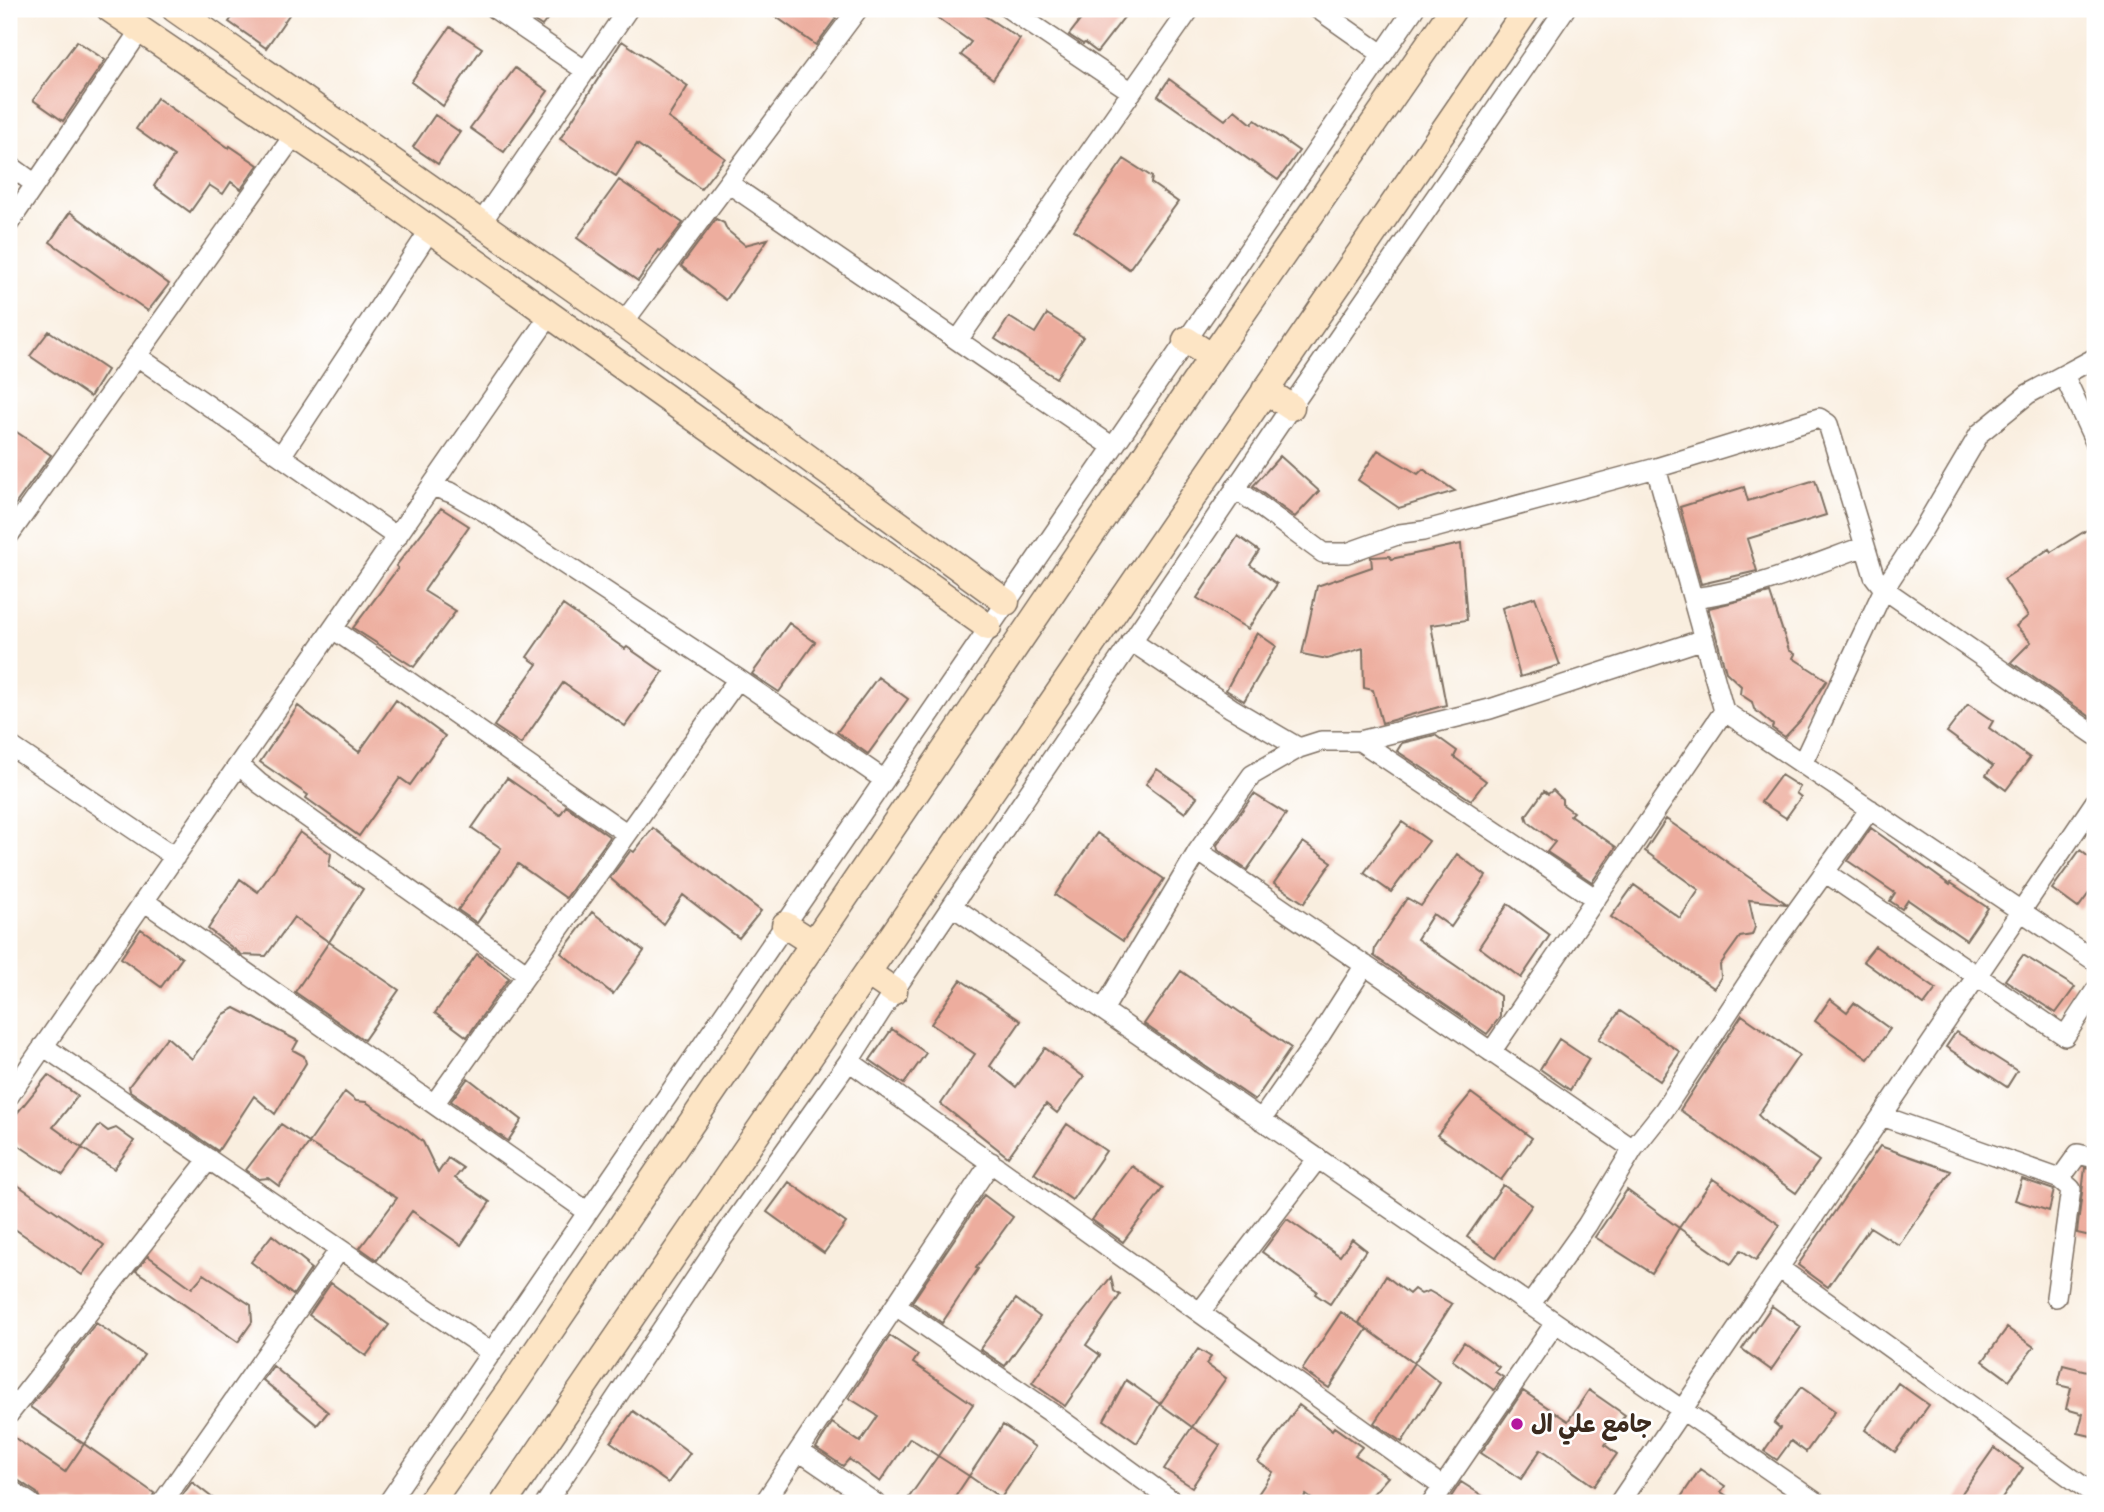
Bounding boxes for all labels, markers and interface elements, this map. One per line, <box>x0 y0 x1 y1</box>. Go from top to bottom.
place label: جامع علي ال <box>1531 1410 1652 1445</box>
marker: جامع علي ال <box>1509 1416 1525 1432</box>

